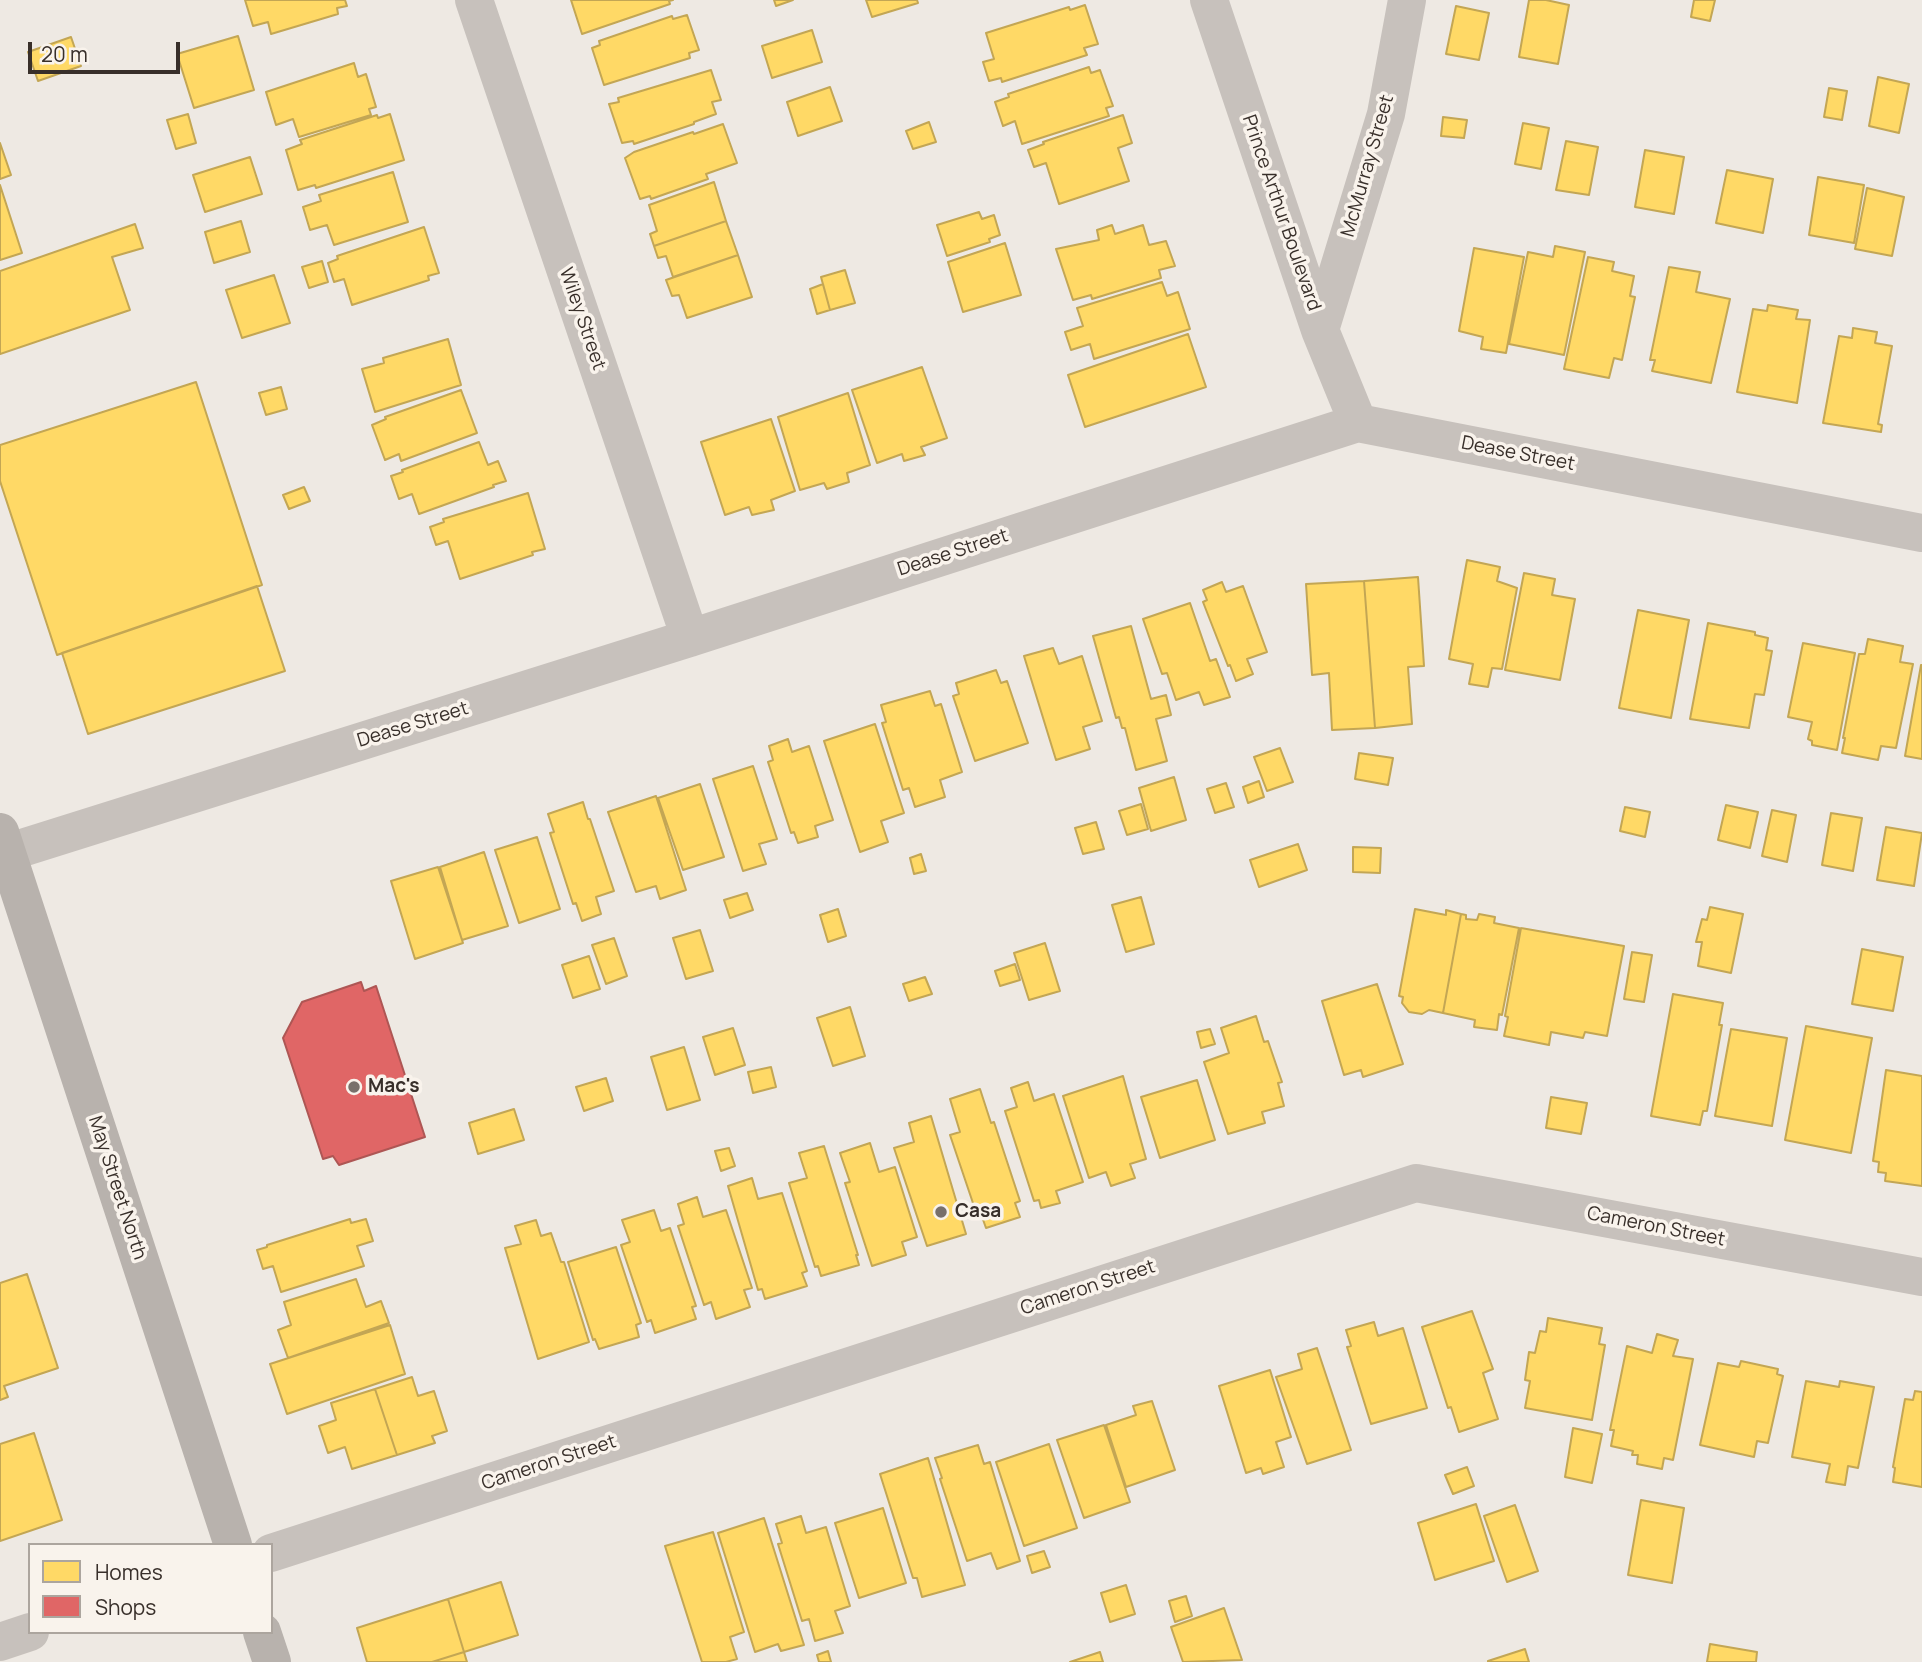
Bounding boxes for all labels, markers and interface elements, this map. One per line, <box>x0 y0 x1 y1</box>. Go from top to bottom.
scale bar <box>32 28 184 72</box>
text: 20 m <box>41 40 88 68</box>
street label: McMurray Street <box>1337 92 1399 240</box>
street label: Prince Arthur Boulevard <box>1237 112 1325 314</box>
street label: Wiley Street <box>554 265 610 373</box>
street label: Dease Street <box>1459 432 1577 476</box>
street label: Dease Street <box>895 524 1011 582</box>
street label: Dease Street <box>355 697 471 753</box>
place label: Mac's <box>368 1076 419 1098</box>
marker: Mac's <box>346 1079 362 1095</box>
street label: May Street North <box>83 1113 151 1263</box>
place label: Casa <box>955 1201 1001 1223</box>
street label: Cameron Street <box>1585 1202 1727 1252</box>
marker: Casa <box>933 1204 949 1220</box>
street label: Cameron Street <box>1018 1256 1158 1320</box>
street label: Cameron Street <box>479 1431 619 1495</box>
legend <box>28 1543 273 1634</box>
text: Homes <box>95 1558 163 1586</box>
text: Shops <box>95 1593 156 1621</box>

